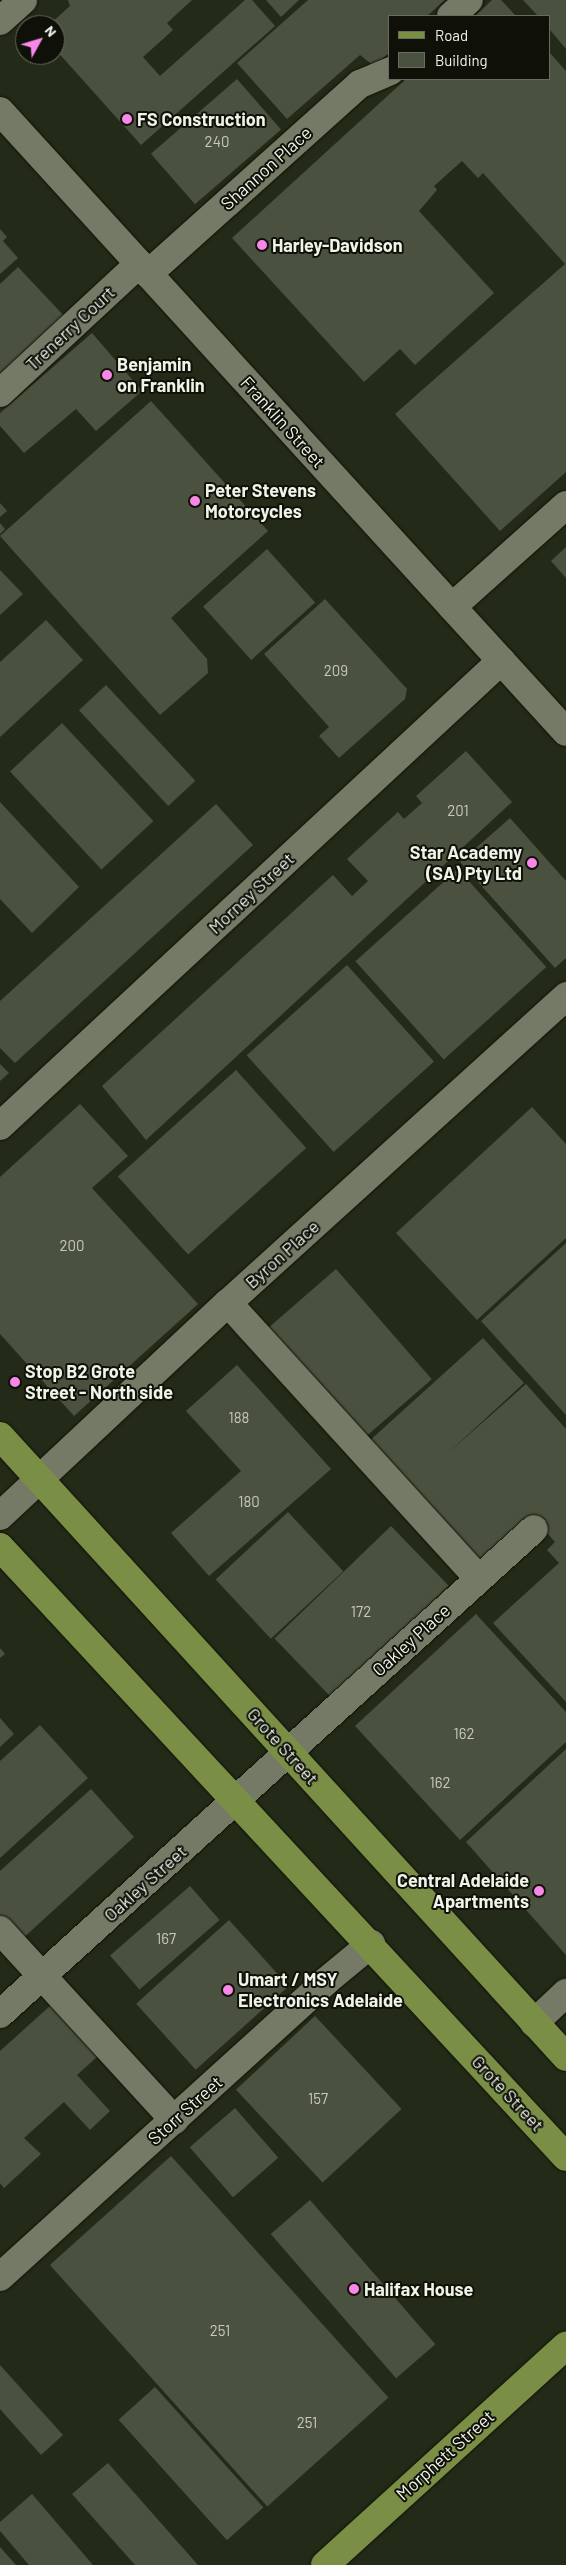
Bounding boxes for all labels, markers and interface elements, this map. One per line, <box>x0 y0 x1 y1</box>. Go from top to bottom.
north arrow <box>15 15 65 65</box>
legend <box>388 15 551 80</box>
text: N <box>42 22 61 40</box>
text: Road <box>435 26 468 44</box>
text: Building <box>435 51 488 69</box>
place label: FS Construction <box>137 108 266 130</box>
marker: FS Construction <box>121 113 133 125</box>
street label: Shannon Place <box>216 122 316 214</box>
house number: 240 <box>205 133 229 151</box>
place label: Harley-Davidson <box>272 234 403 256</box>
marker: Harley-Davidson <box>256 239 268 251</box>
street label: Trenerry Court <box>21 281 119 375</box>
place label: Benjamin on Franklin <box>117 354 205 396</box>
marker: Benjamin on Franklin <box>101 369 113 381</box>
street label: Franklin Street <box>236 372 330 472</box>
place label: Peter Stevens Motorcycles <box>205 480 316 522</box>
marker: Peter Stevens Motorcycles <box>189 495 201 507</box>
house number: 209 <box>324 662 348 680</box>
house number: 201 <box>447 802 469 820</box>
place label: Star Academy (SA) Pty Ltd <box>410 842 522 884</box>
street label: Morney Street <box>204 848 298 938</box>
marker: Star Academy (SA) Pty Ltd <box>526 857 538 869</box>
street label: Byron Place <box>241 1215 323 1293</box>
house number: 200 <box>60 1237 84 1255</box>
place label: Stop B2 Grote Street - North side <box>25 1361 173 1404</box>
marker: Stop B2 Grote Street - North side <box>9 1376 21 1388</box>
house number: 188 <box>229 1409 249 1427</box>
house number: 180 <box>238 1493 260 1511</box>
street label: Oakley Place <box>368 1599 454 1681</box>
house number: 172 <box>351 1603 371 1621</box>
street label: Grote Street <box>243 1703 323 1789</box>
house number: 162 <box>453 1725 475 1743</box>
house number: 162 <box>429 1774 451 1792</box>
street label: Oakley Street <box>99 1840 191 1926</box>
place label: Central Adelaide Apartments <box>397 1870 529 1912</box>
marker: Central Adelaide Apartments <box>533 1885 545 1897</box>
house number: 167 <box>156 1930 176 1948</box>
place label: Umart / MSY Electronics Adelaide <box>238 1969 403 2012</box>
marker: Umart / MSY Electronics Adelaide <box>222 1984 234 1996</box>
street label: Grote Street <box>467 2051 549 2135</box>
street label: Storr Street <box>143 2071 227 2149</box>
house number: 157 <box>308 2090 328 2108</box>
place label: Halifax House <box>364 2278 473 2300</box>
marker: Halifax House <box>348 2283 360 2295</box>
house number: 251 <box>210 2322 230 2340</box>
street label: Morphett Street <box>392 2405 498 2505</box>
house number: 251 <box>297 2414 317 2432</box>

